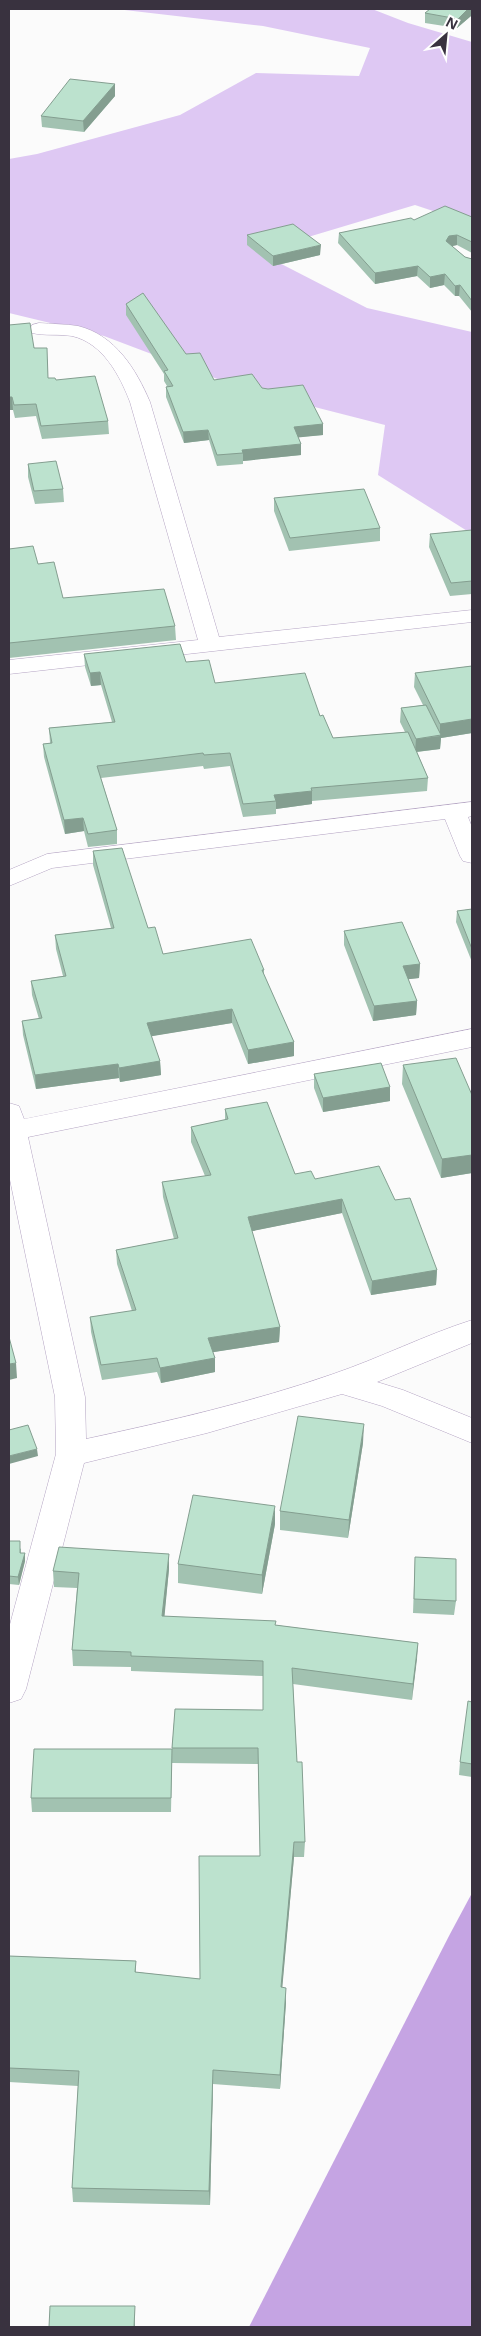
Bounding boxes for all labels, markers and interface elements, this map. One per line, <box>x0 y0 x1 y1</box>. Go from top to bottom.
north arrow <box>421 10 471 60</box>
text: N <box>443 12 462 34</box>

